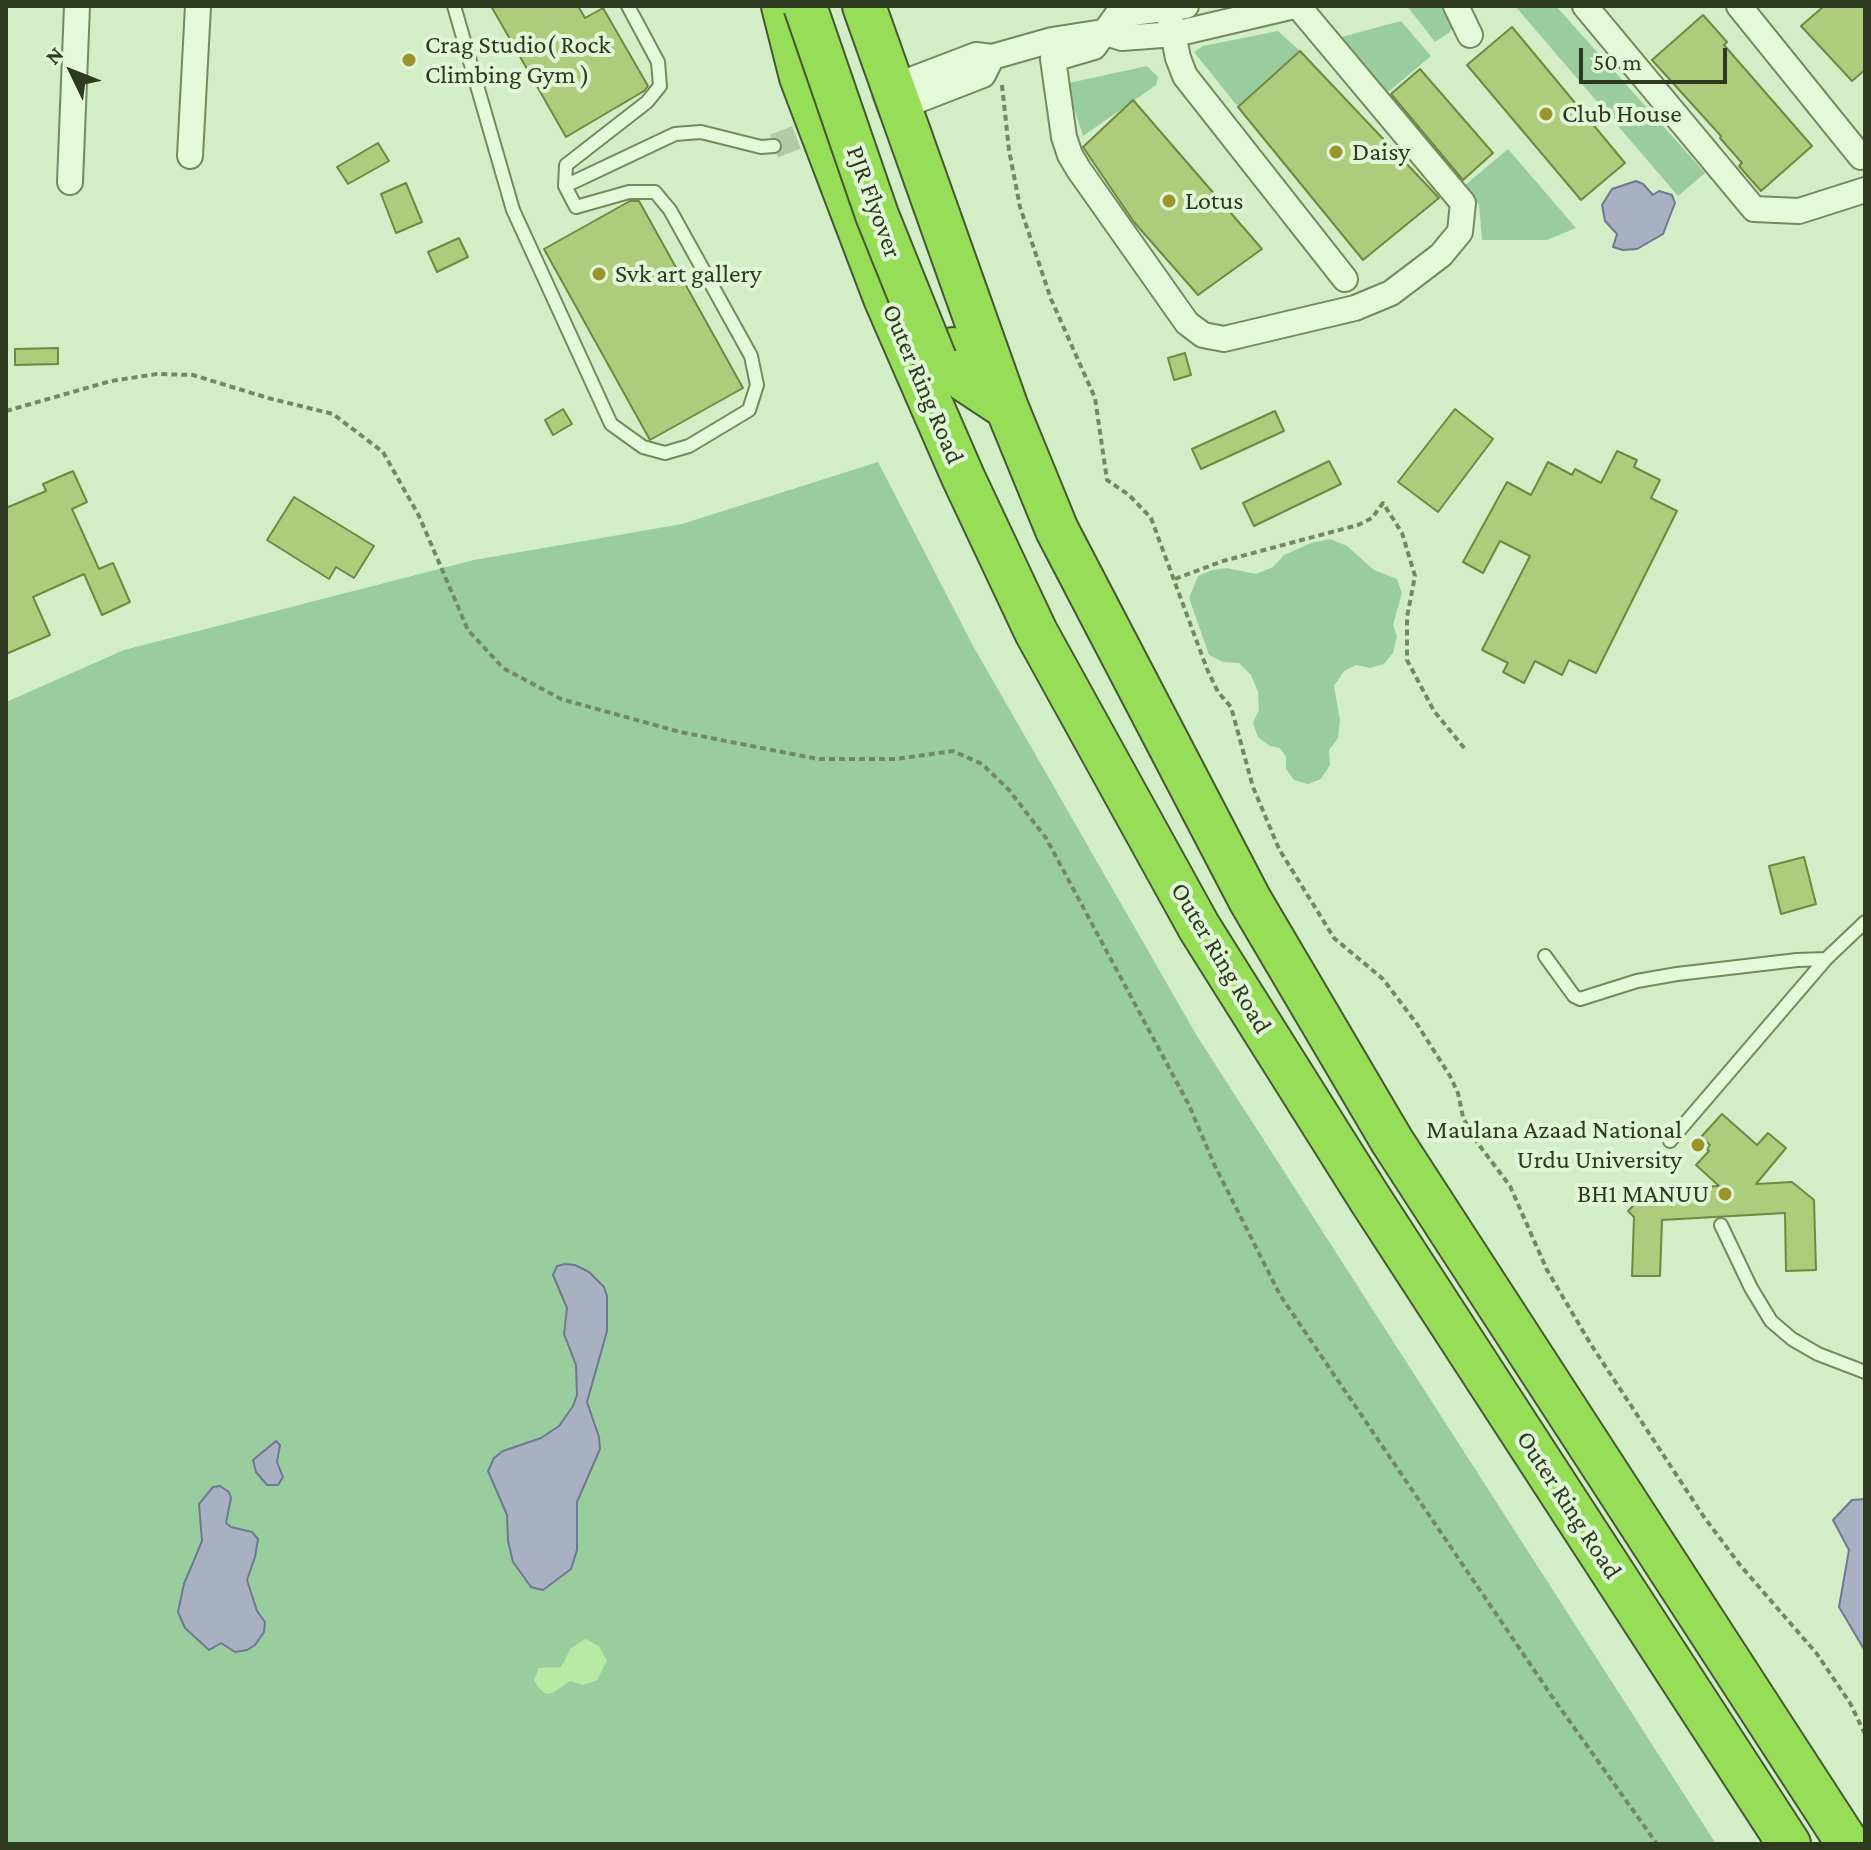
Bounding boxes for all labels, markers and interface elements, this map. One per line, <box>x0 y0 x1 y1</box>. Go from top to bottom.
place label: Crag Studio( Rock Climbing Gym ) <box>425 29 611 90</box>
north arrow <box>32 32 112 112</box>
scale bar <box>1583 32 1731 82</box>
text: N <box>40 41 68 69</box>
text: 50 m <box>1593 48 1642 75</box>
marker: Crag Studio( Rock Climbing Gym ) <box>400 51 418 69</box>
place label: Club House <box>1562 98 1682 130</box>
marker: Club House <box>1537 105 1555 123</box>
place label: Daisy <box>1352 136 1410 168</box>
street label: PJR Flyover <box>839 142 909 262</box>
marker: Daisy <box>1327 143 1345 161</box>
place label: Lotus <box>1185 185 1243 217</box>
marker: Lotus <box>1160 192 1178 210</box>
place label: Svk art gallery <box>615 258 762 290</box>
marker: Svk art gallery <box>590 265 608 283</box>
street label: Outer Ring Road <box>875 299 971 469</box>
street label: Outer Ring Road <box>1164 877 1278 1039</box>
place label: Maulana Azaad National Urdu University <box>1426 1114 1682 1176</box>
marker: Maulana Azaad National Urdu University <box>1689 1136 1707 1154</box>
place label: BH1 MANUU <box>1577 1178 1709 1210</box>
marker: BH1 MANUU <box>1716 1185 1734 1203</box>
street label: Outer Ring Road <box>1509 1425 1629 1585</box>

